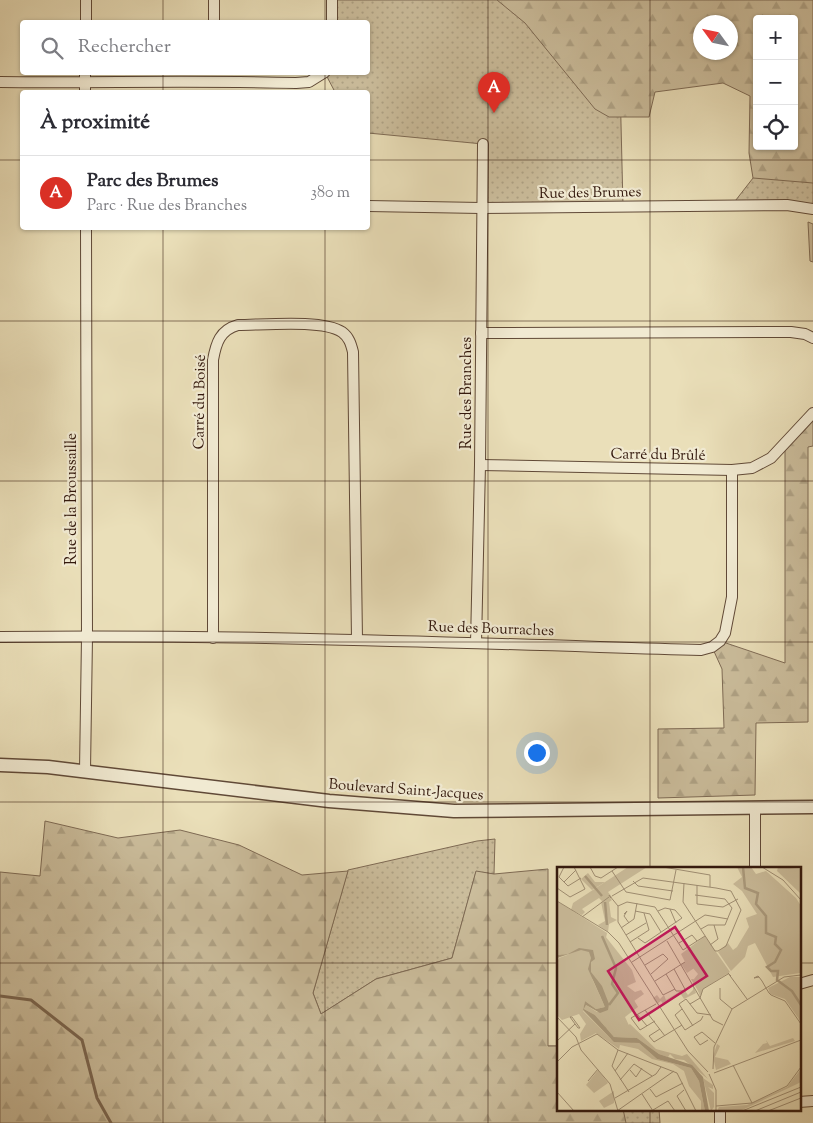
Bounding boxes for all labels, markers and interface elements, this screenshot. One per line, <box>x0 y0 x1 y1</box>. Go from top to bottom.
north arrow <box>693 15 738 60</box>
map controls <box>753 15 798 150</box>
button: + <box>753 15 798 60</box>
search box <box>20 20 370 75</box>
icon: search <box>38 34 66 62</box>
text: Rechercher <box>78 34 171 61</box>
button: − <box>753 60 798 105</box>
pin: A <box>478 72 510 113</box>
button: locate <box>753 105 798 150</box>
text: À proximité <box>40 108 150 138</box>
text: Parc des Brumes <box>87 168 219 195</box>
text: A <box>50 182 63 205</box>
text: 380 m <box>310 182 350 205</box>
street label: Rue des Brumes <box>539 182 642 205</box>
text: Parc · Rue des Branches <box>87 195 247 218</box>
street label: Rue des Branches <box>457 337 478 449</box>
street label: Carré du Boisé <box>189 354 212 450</box>
street label: Rue de la Broussaille <box>62 433 83 565</box>
street label: Carré du Brûlé <box>610 444 706 467</box>
street label: Rue des Bourraches <box>428 617 554 642</box>
your location <box>524 740 550 766</box>
street label: Boulevard Saint-Jacques <box>328 775 484 806</box>
inset map <box>557 867 800 1110</box>

